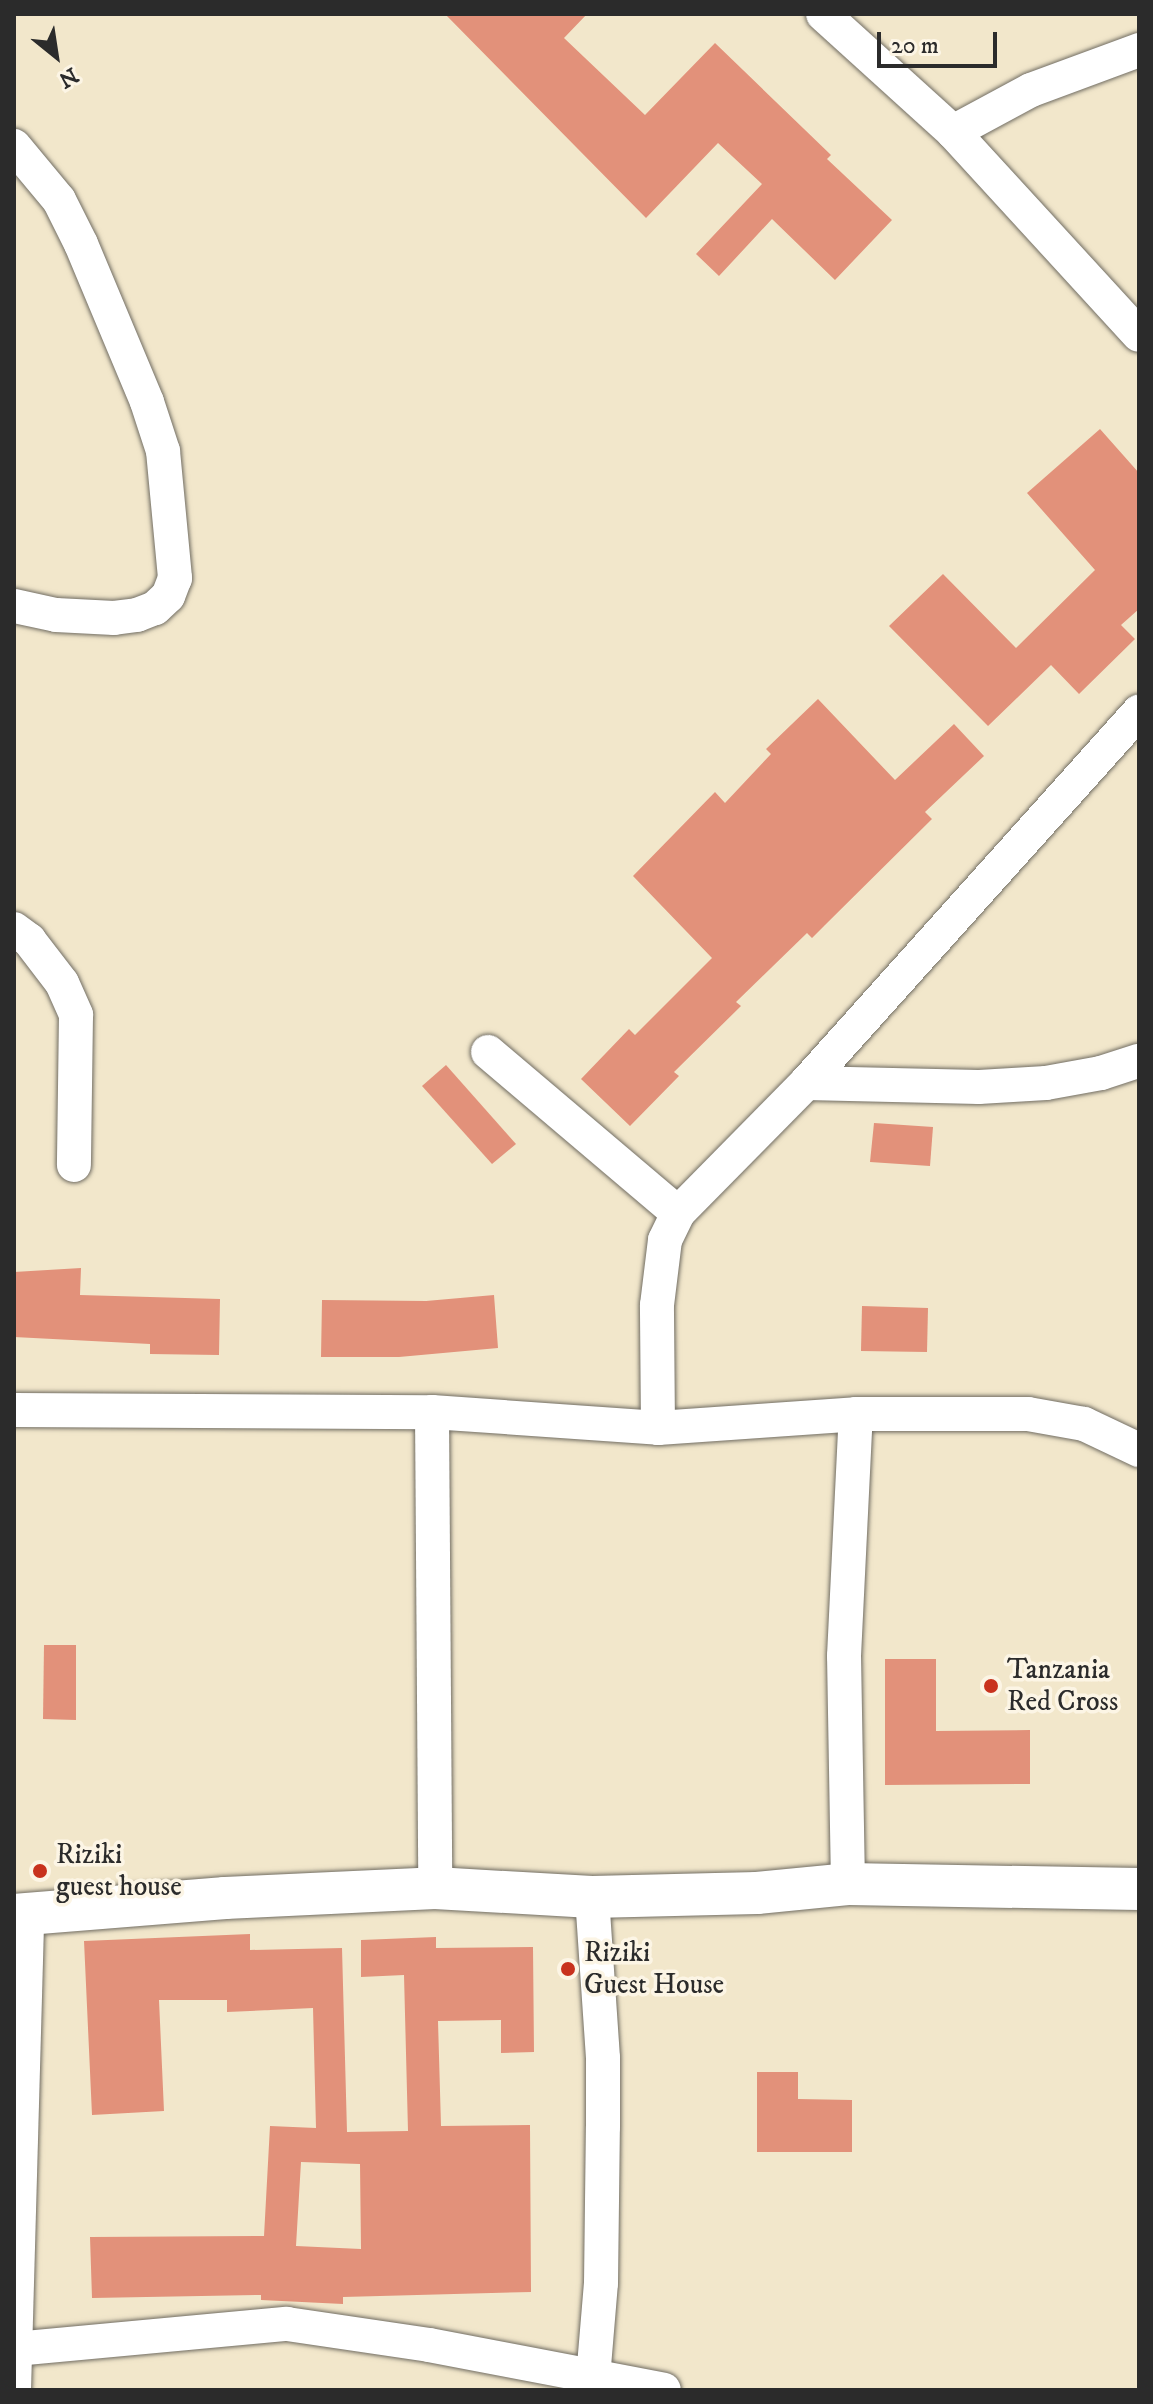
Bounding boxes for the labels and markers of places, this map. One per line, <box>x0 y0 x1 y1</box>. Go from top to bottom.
place label: Tanzania Red Cross <box>1007 1653 1118 1719</box>
marker: Tanzania Red Cross <box>982 1677 1000 1695</box>
place label: Riziki guest house <box>56 1838 182 1904</box>
marker: Riziki guest house <box>31 1862 49 1880</box>
place label: Riziki Guest House <box>584 1936 724 2002</box>
marker: Riziki Guest House <box>559 1960 577 1978</box>

